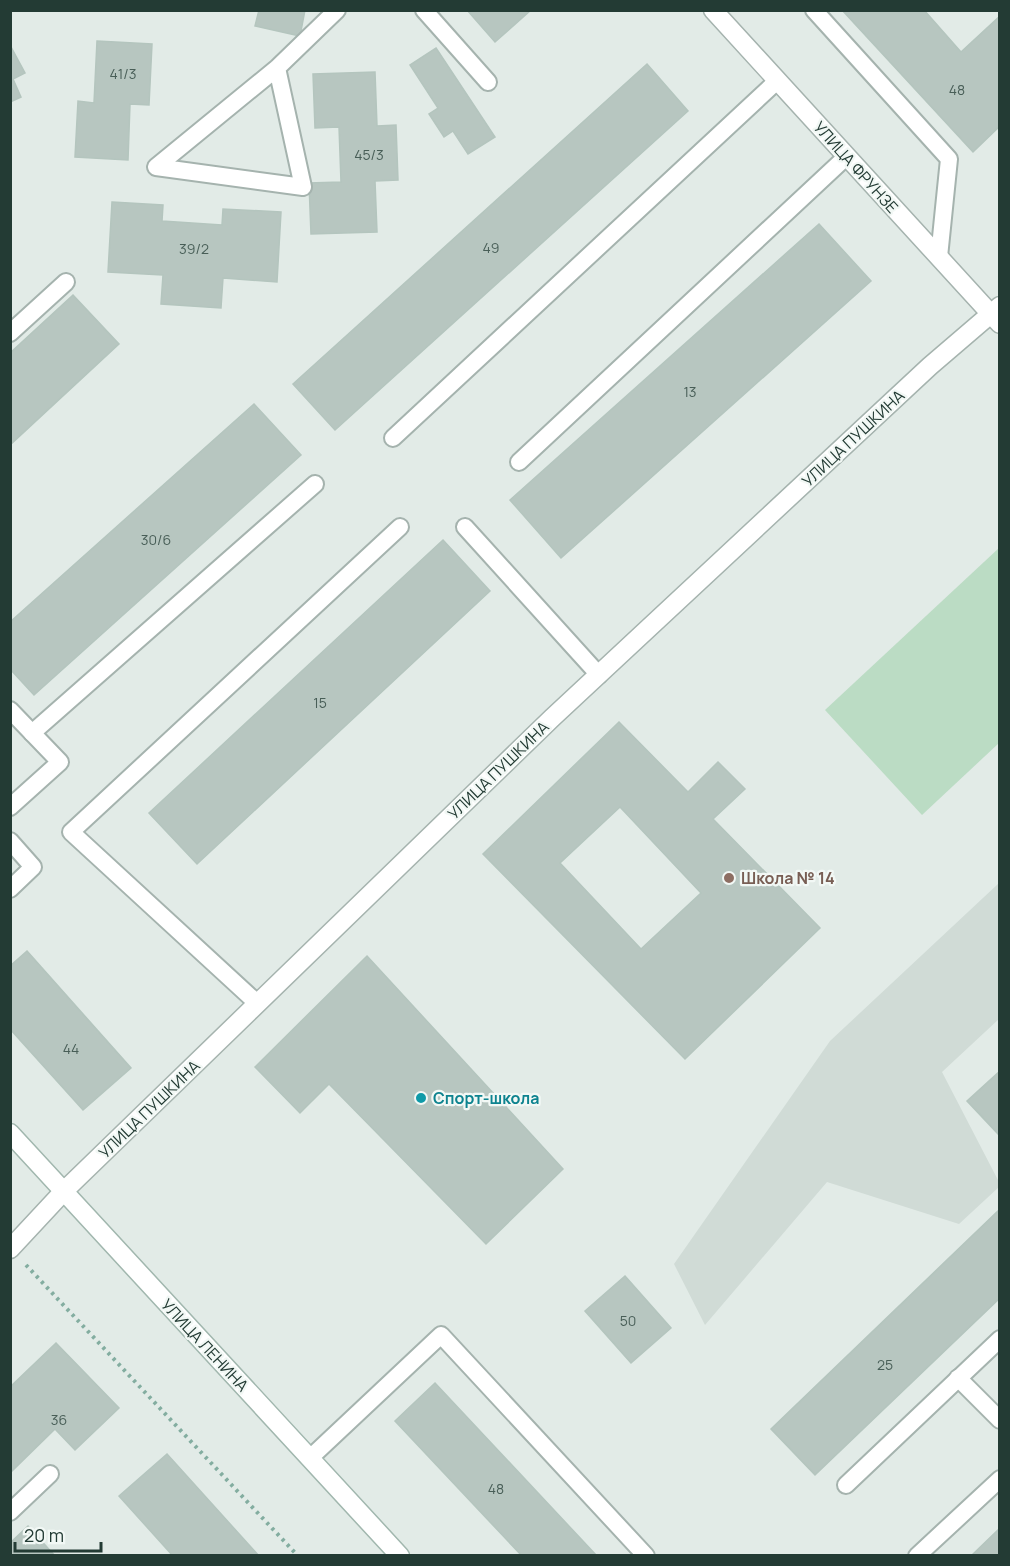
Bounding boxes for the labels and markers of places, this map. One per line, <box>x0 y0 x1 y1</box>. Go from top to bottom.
place label: Школа № 14 <box>741 867 835 889</box>
marker: Школа № 14 <box>722 871 736 885</box>
place label: Спорт-школа <box>433 1087 539 1109</box>
marker: Спорт-школа <box>414 1091 428 1105</box>

